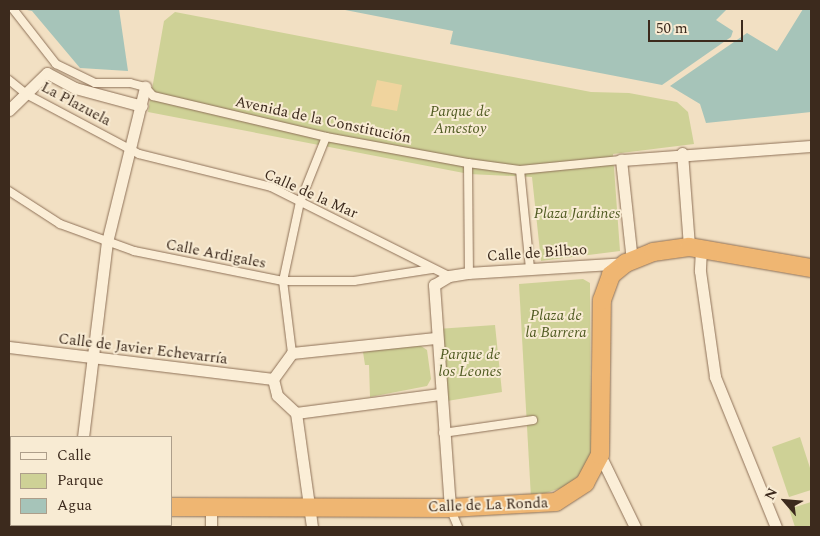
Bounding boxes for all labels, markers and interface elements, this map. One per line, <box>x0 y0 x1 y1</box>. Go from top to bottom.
scale bar <box>650 10 745 42</box>
text: 50 m <box>656 17 688 40</box>
street label: La Plazuela <box>38 78 114 130</box>
street label: Avenida de la Constitución <box>233 93 413 147</box>
park label: Parque de Amestoy <box>430 102 490 137</box>
street label: Calle de la Mar <box>261 165 361 223</box>
park label: Plaza Jardines <box>534 205 620 223</box>
street label: Calle Ardigales <box>164 235 268 273</box>
street label: Calle de Bilbao <box>486 241 588 265</box>
park label: Plaza de la Barrera <box>525 306 587 341</box>
street label: Calle de Javier Echevarría <box>57 330 229 368</box>
park label: Parque de los Leones <box>438 345 502 380</box>
legend <box>10 436 172 526</box>
text: Calle <box>57 444 91 467</box>
text: Parque <box>57 469 104 492</box>
north arrow <box>760 476 810 526</box>
text: N <box>759 484 783 504</box>
text: Agua <box>57 494 92 517</box>
street label: Calle de La Ronda <box>428 494 548 516</box>

